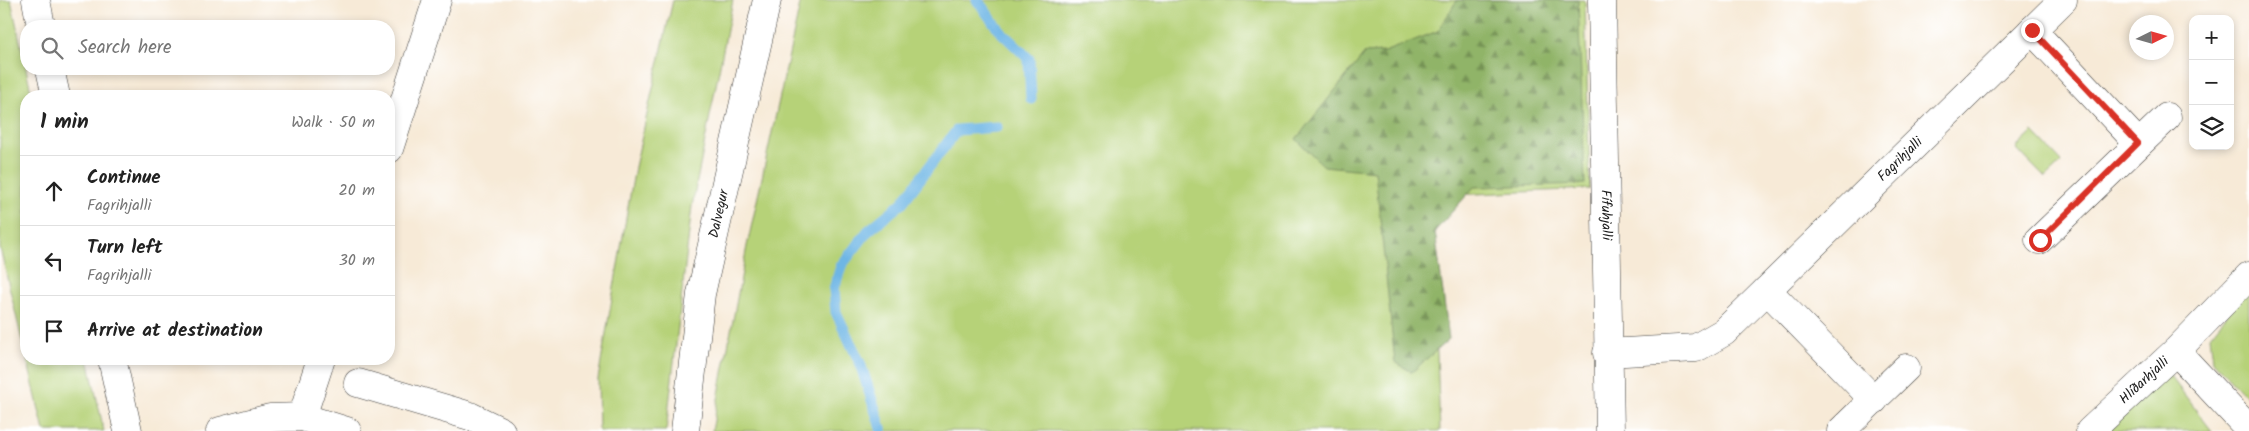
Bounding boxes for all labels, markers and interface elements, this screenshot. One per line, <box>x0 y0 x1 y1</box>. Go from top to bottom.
north arrow <box>2129 15 2174 60</box>
map controls <box>2189 15 2234 150</box>
button: + <box>2189 15 2234 60</box>
route end <box>2021 19 2044 42</box>
search box <box>20 20 395 75</box>
text: Search here <box>78 33 172 63</box>
icon: search <box>38 34 66 62</box>
button: − <box>2189 60 2234 105</box>
button: layers <box>2189 105 2234 150</box>
text: 1 min <box>40 106 89 139</box>
text: Walk · 50 m <box>291 110 375 135</box>
street label: Fagrihjalli <box>1872 131 1929 187</box>
text: Continue <box>87 163 160 193</box>
icon: ahead <box>40 177 68 205</box>
text: 20 m <box>339 178 375 203</box>
street label: Dalvegur <box>703 186 735 240</box>
street label: Fífuhjalli <box>1595 189 1617 241</box>
text: Fagrihjalli <box>87 193 151 218</box>
route start <box>2029 229 2052 252</box>
text: Turn left <box>87 233 162 263</box>
icon: left <box>40 247 68 275</box>
text: 30 m <box>339 248 375 273</box>
text: Fagrihjalli <box>87 263 151 288</box>
text: Arrive at destination <box>87 316 263 346</box>
icon: arrive <box>40 317 68 345</box>
street label: Hlíðarhjalli <box>2114 351 2175 410</box>

